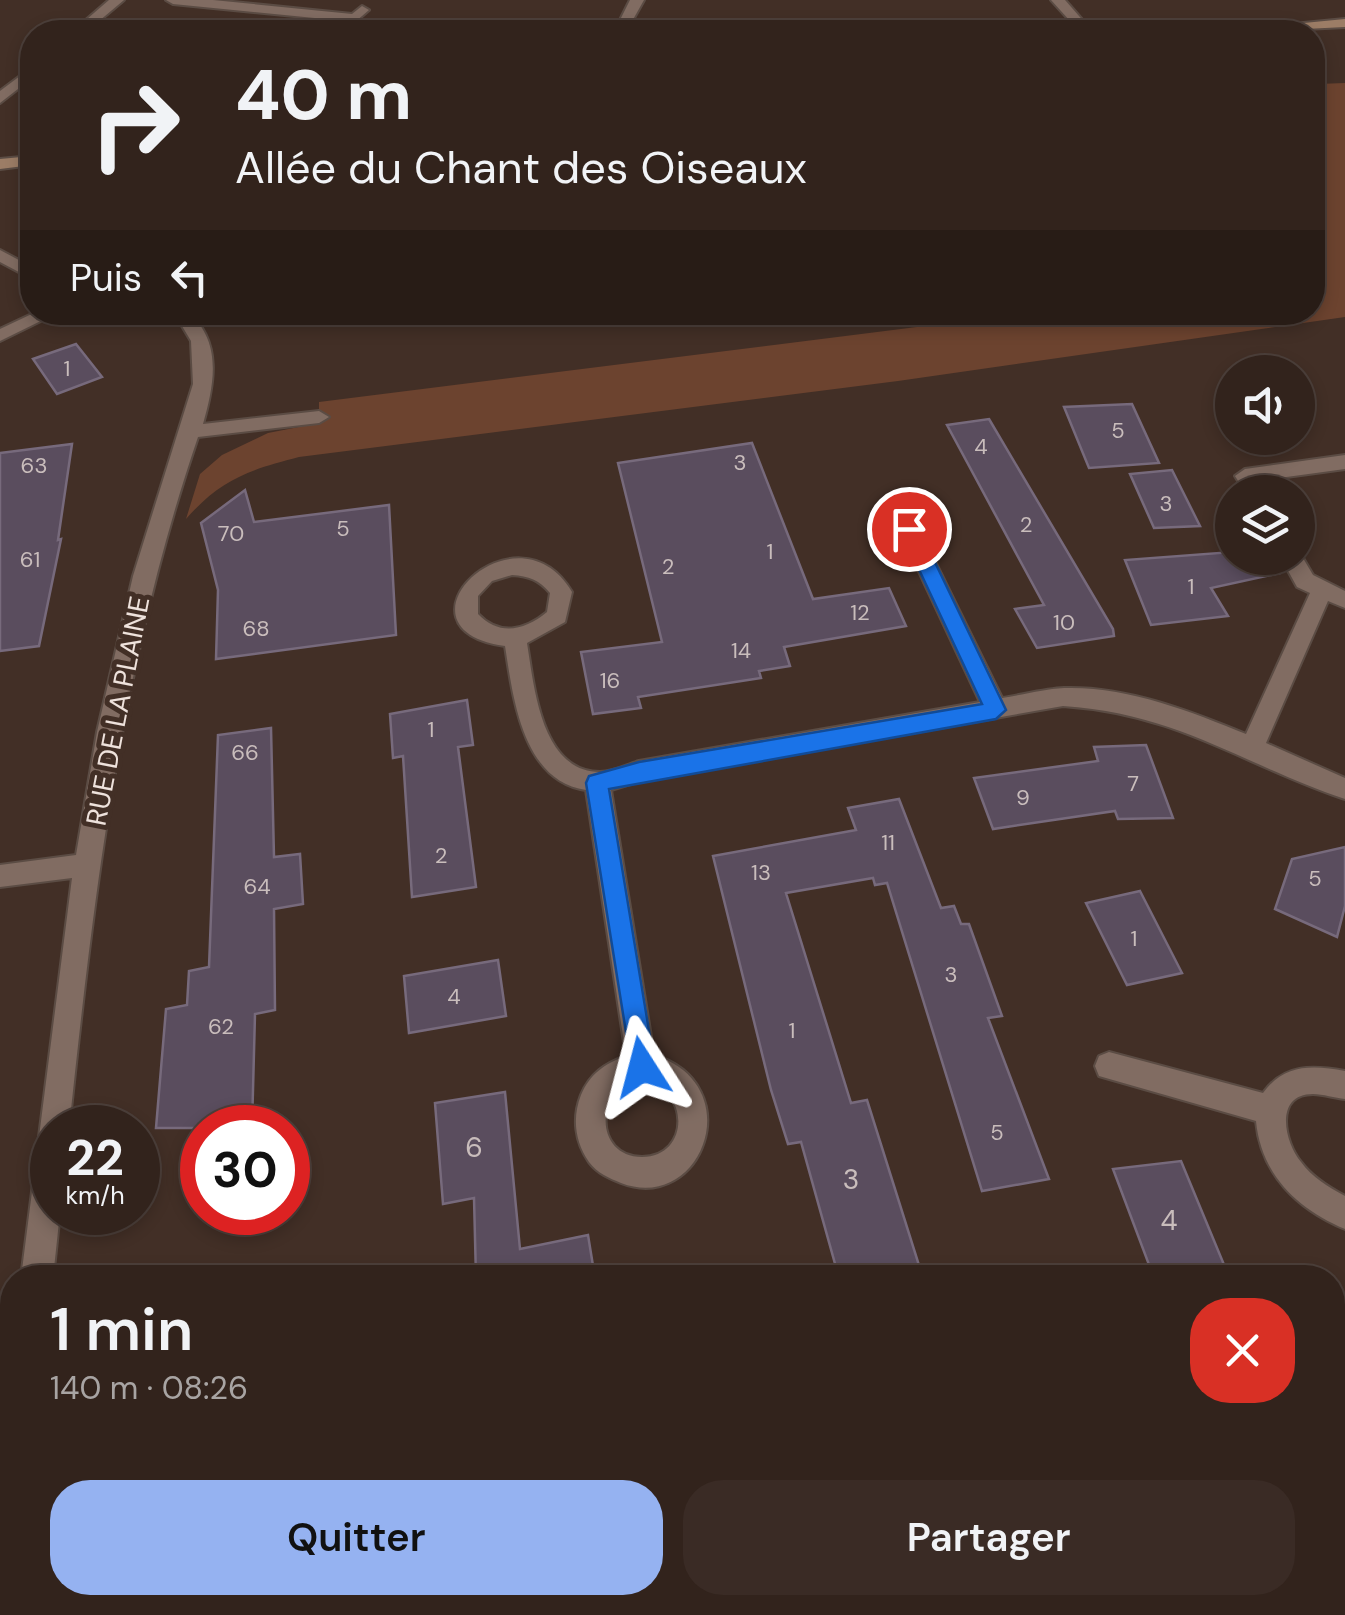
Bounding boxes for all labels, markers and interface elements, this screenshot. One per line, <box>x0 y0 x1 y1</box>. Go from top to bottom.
text: 40 m <box>235 50 412 141</box>
icon: right <box>70 60 200 190</box>
text: Allée du Chant des Oiseaux <box>235 138 807 197</box>
icon: left <box>162 250 217 305</box>
text: Puis <box>70 253 142 303</box>
house number: 1 <box>64 354 70 383</box>
map controls <box>1215 355 1315 575</box>
button: sound <box>1215 355 1315 455</box>
house number: 5 <box>1111 416 1125 445</box>
house number: 4 <box>974 432 988 461</box>
house number: 3 <box>733 448 747 477</box>
house number: 63 <box>21 451 47 480</box>
button: layers <box>1215 475 1315 575</box>
pin <box>867 487 952 572</box>
house number: 3 <box>1159 489 1173 518</box>
icon: arrive <box>882 502 937 557</box>
house number: 2 <box>1020 510 1032 539</box>
house number: 5 <box>336 514 350 543</box>
house number: 70 <box>218 519 244 548</box>
house number: 1 <box>767 537 773 566</box>
house number: 61 <box>20 545 40 574</box>
house number: 2 <box>662 552 674 581</box>
house number: 1 <box>1188 572 1194 601</box>
street label: RUE DE LA PLAINE <box>78 593 158 829</box>
house number: 12 <box>850 598 870 627</box>
house number: 10 <box>1053 608 1075 637</box>
house number: 68 <box>242 614 270 643</box>
house number: 14 <box>731 636 751 665</box>
house number: 16 <box>600 666 620 695</box>
house number: 1 <box>428 715 434 744</box>
house number: 66 <box>231 738 259 767</box>
house number: 7 <box>1127 769 1139 798</box>
house number: 9 <box>1016 783 1030 812</box>
house number: 11 <box>881 828 895 857</box>
house number: 2 <box>435 841 447 870</box>
house number: 13 <box>751 858 771 887</box>
house number: 5 <box>1308 864 1322 893</box>
house number: 64 <box>243 872 271 901</box>
house number: 1 <box>1131 924 1137 953</box>
house number: 3 <box>944 960 958 989</box>
house number: 4 <box>447 982 461 1011</box>
house number: 62 <box>208 1012 234 1041</box>
position arrow <box>590 1015 694 1119</box>
house number: 1 <box>789 1016 795 1045</box>
speed limit sign: 30 <box>180 1105 310 1235</box>
house number: 5 <box>990 1118 1004 1147</box>
text: 22 <box>66 1125 124 1191</box>
house number: 6 <box>465 1129 483 1166</box>
house number: 3 <box>843 1161 859 1198</box>
text: km/h <box>65 1179 125 1212</box>
house number: 4 <box>1161 1202 1178 1239</box>
text: 1 min <box>50 1290 193 1369</box>
button: close <box>1190 1298 1295 1403</box>
text: 140 m · 08:26 <box>50 1367 248 1409</box>
button: Quitter <box>50 1480 663 1595</box>
button: Partager <box>683 1480 1295 1595</box>

